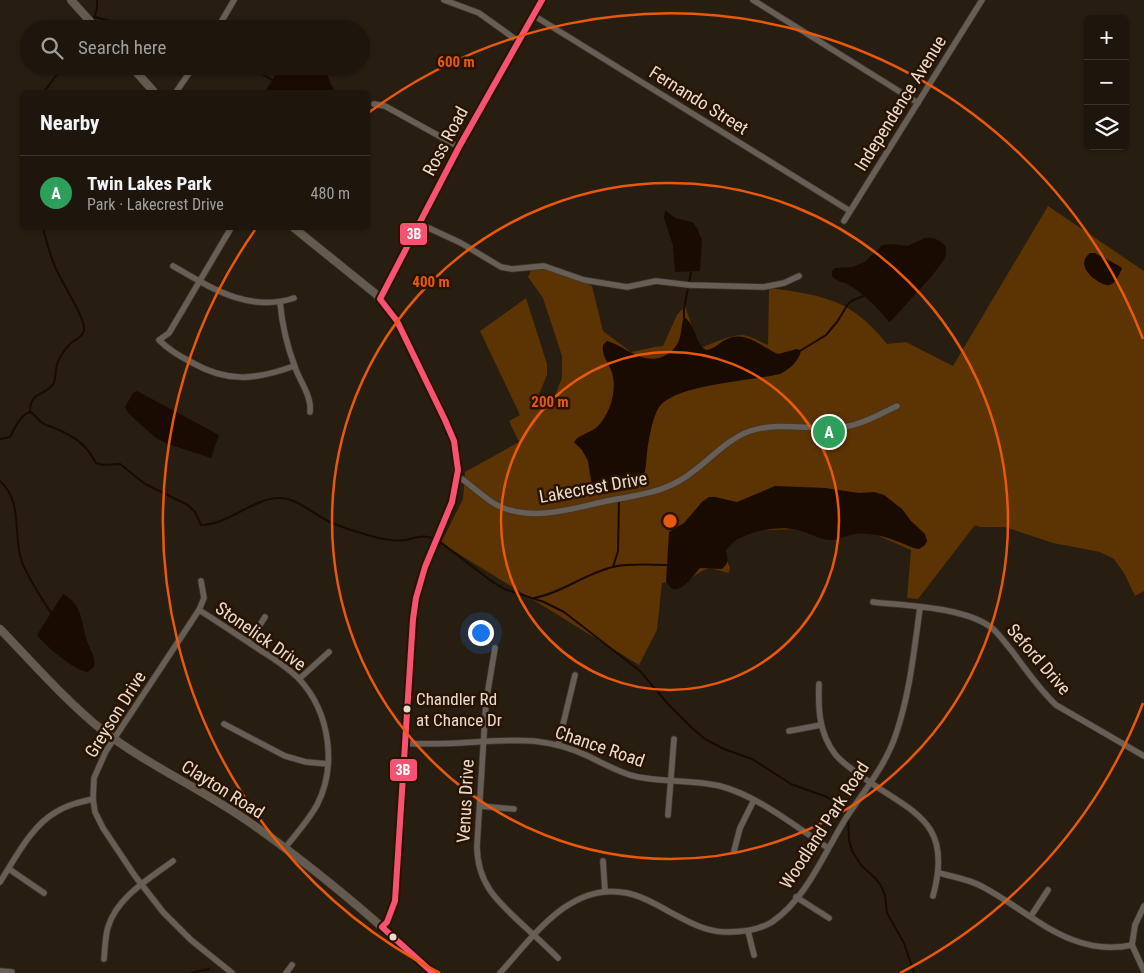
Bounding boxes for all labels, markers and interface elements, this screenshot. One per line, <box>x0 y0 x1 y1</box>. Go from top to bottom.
map controls <box>1084 15 1129 150</box>
button: + <box>1084 15 1129 60</box>
search box <box>20 20 370 75</box>
street label: Independence Avenue <box>850 32 950 174</box>
icon: search <box>38 34 66 62</box>
text: Search here <box>78 36 166 59</box>
text: 600 m <box>437 53 475 71</box>
button: − <box>1084 60 1129 105</box>
street label: Fernando Street <box>646 61 752 139</box>
street label: Ross Road <box>418 103 472 179</box>
button: layers <box>1084 105 1129 150</box>
text: Nearby <box>40 111 99 135</box>
text: Twin Lakes Park <box>87 172 211 195</box>
text: A <box>51 184 61 203</box>
text: 480 m <box>311 184 350 203</box>
text: Park · Lakecrest Drive <box>87 195 224 214</box>
line badge: 3B <box>399 222 428 246</box>
text: 3B <box>407 226 422 242</box>
text: 400 m <box>412 273 450 291</box>
text: 200 m <box>531 393 569 411</box>
pin: A <box>813 413 845 451</box>
street label: Lakecrest Drive <box>537 467 649 507</box>
centre of rings <box>661 512 679 530</box>
street label: Stonelick Drive <box>212 597 310 675</box>
street label: Seford Drive <box>1003 619 1075 699</box>
your location <box>468 620 494 646</box>
street label: Greyson Drive <box>80 667 150 761</box>
place label: Chandler Rd at Chance Dr <box>416 689 502 730</box>
marker: Chandler Rd at Chance Dr <box>402 704 412 714</box>
street label: Chance Road <box>552 721 648 771</box>
street label: Clayton Road <box>178 755 268 823</box>
street label: Woodland Park Road <box>775 757 873 893</box>
line badge: 3B <box>389 758 418 782</box>
street label: Venus Drive <box>452 759 478 843</box>
text: 3B <box>396 762 411 778</box>
unlabelled marker <box>388 932 398 942</box>

